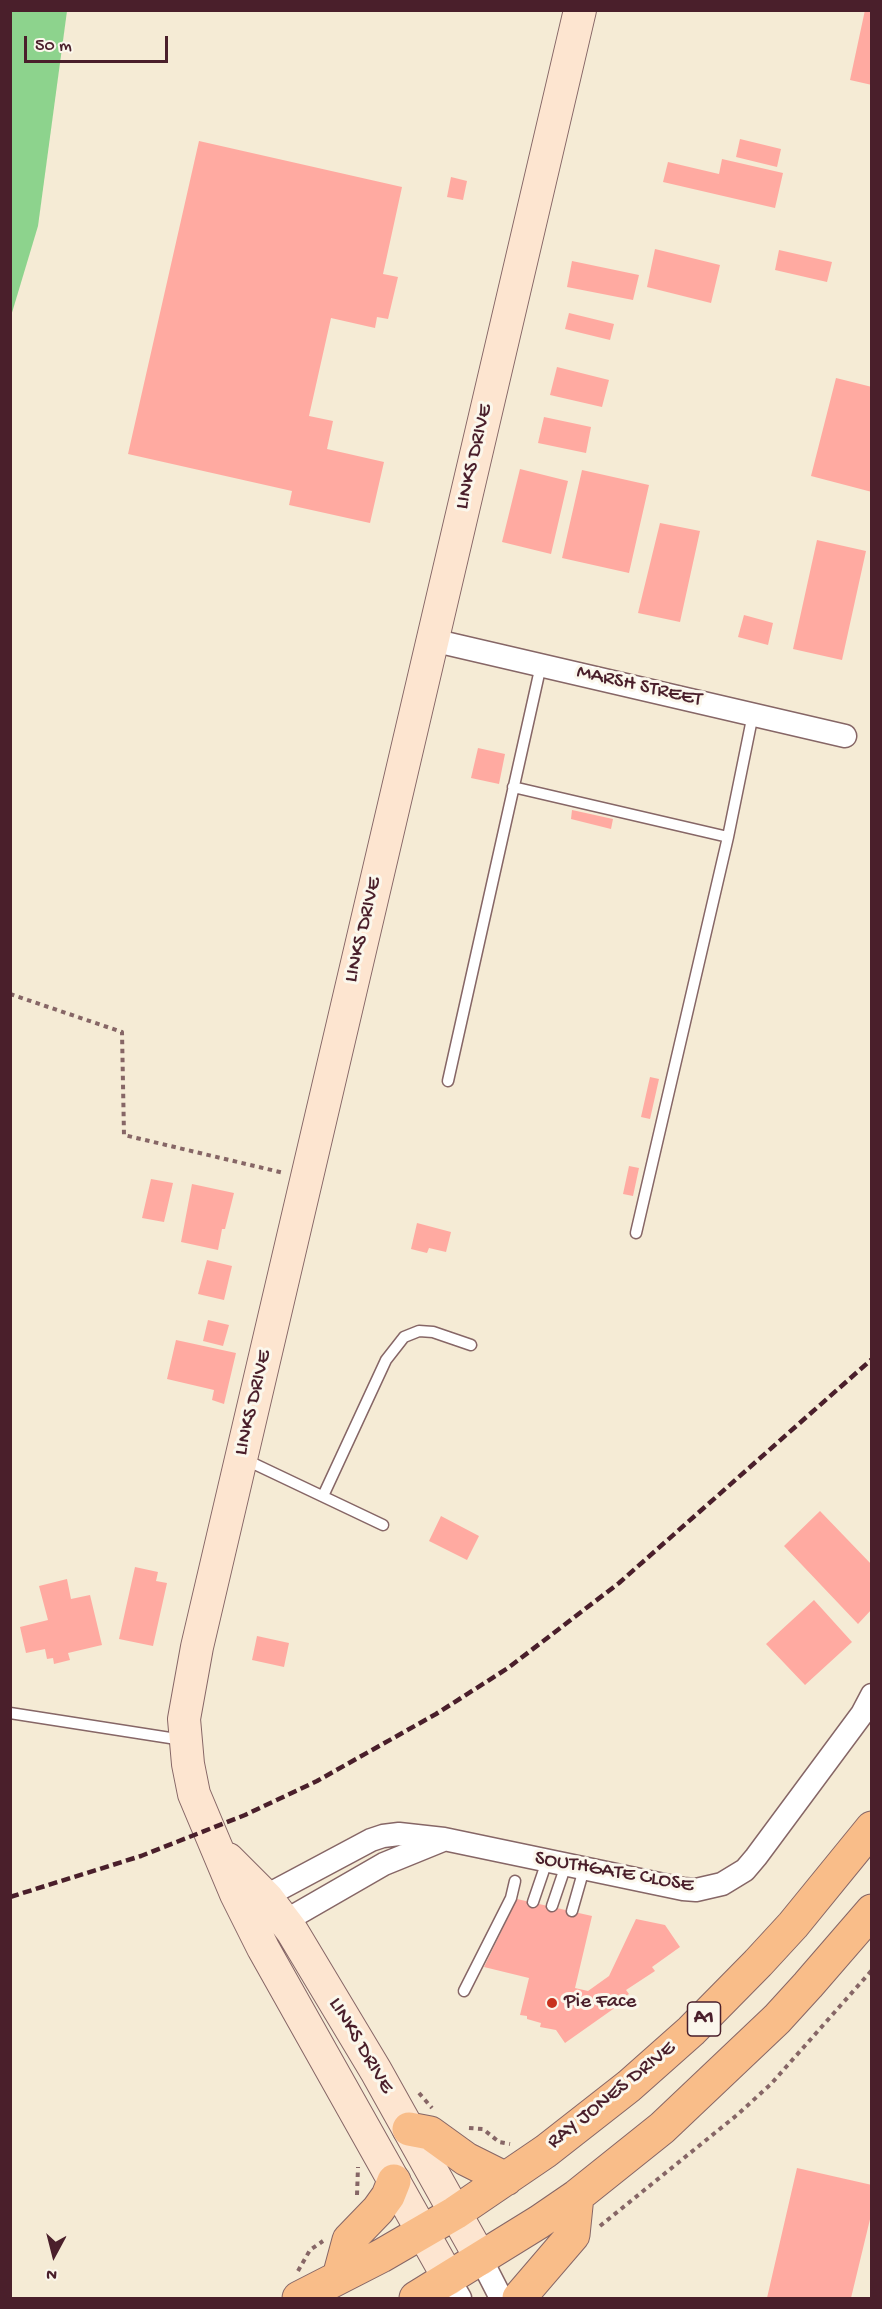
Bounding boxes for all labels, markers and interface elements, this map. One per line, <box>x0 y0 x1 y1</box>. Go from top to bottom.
scale bar <box>27 24 171 62</box>
text: 50 m <box>35 36 72 57</box>
street label: LINKS DRIVE <box>451 402 499 512</box>
street label: MARSH STREET <box>574 660 704 714</box>
street label: LINKS DRIVE <box>340 875 388 985</box>
street label: LINKS DRIVE <box>230 1348 278 1458</box>
street label: SOUTHGATE CLOSE <box>533 1847 695 1899</box>
place label: Pie Face <box>564 1990 636 2016</box>
street label: LINKS DRIVE <box>322 1994 398 2098</box>
marker: Pie Face <box>545 1996 559 2010</box>
road number: A1 <box>688 2002 720 2036</box>
street label: RAY JONES DRIVE <box>543 2037 681 2155</box>
north arrow <box>24 2225 84 2285</box>
text: N <box>45 2263 58 2283</box>

